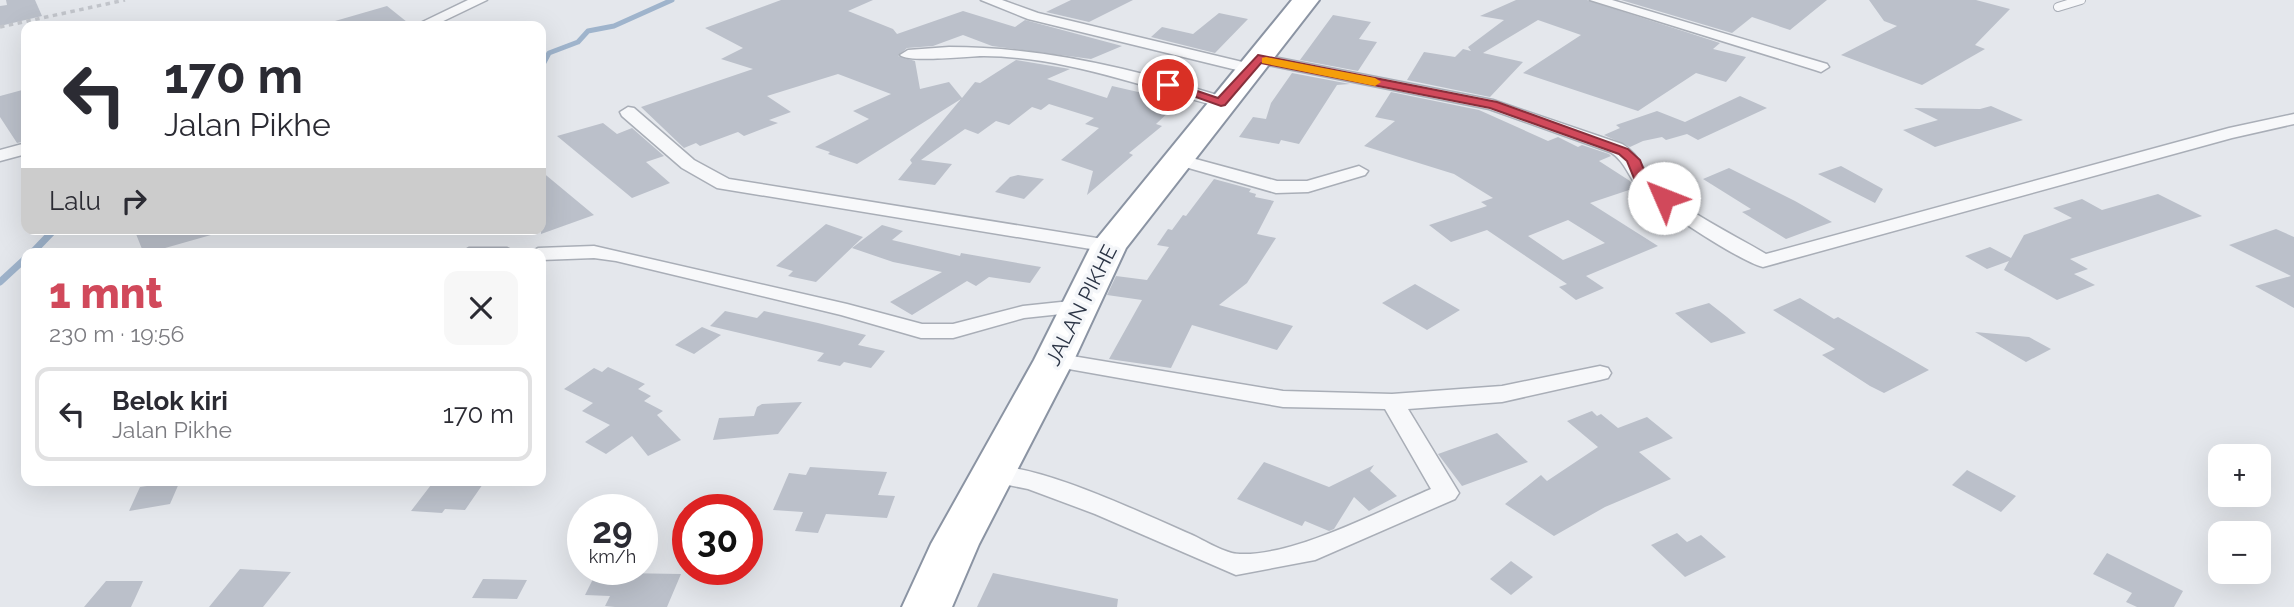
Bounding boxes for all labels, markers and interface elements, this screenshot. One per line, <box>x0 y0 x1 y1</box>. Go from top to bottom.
text: 170 m <box>164 47 303 104</box>
icon: left <box>49 49 140 140</box>
pin <box>1138 55 1198 115</box>
icon: arrive <box>1149 66 1187 104</box>
text: Jalan Pikhe <box>164 106 331 143</box>
position arrow <box>1627 161 1701 235</box>
icon: right <box>115 182 153 220</box>
text: Lalu <box>49 186 101 216</box>
street label: JALAN PIKHE <box>1040 241 1122 369</box>
text: 1 mnt <box>49 269 162 318</box>
button: close <box>444 271 518 345</box>
text: 230 m · 19:56 <box>49 320 184 347</box>
text: Belok kiri <box>112 386 228 416</box>
icon: left <box>53 395 91 433</box>
text: 170 m <box>443 399 514 429</box>
text: Jalan Pikhe <box>112 416 232 443</box>
map controls <box>2208 444 2271 584</box>
button: + <box>2208 444 2271 507</box>
speed limit sign: 30 <box>672 494 763 585</box>
text: 29 <box>592 510 633 551</box>
button: − <box>2208 521 2271 584</box>
text: km/h <box>589 546 636 567</box>

